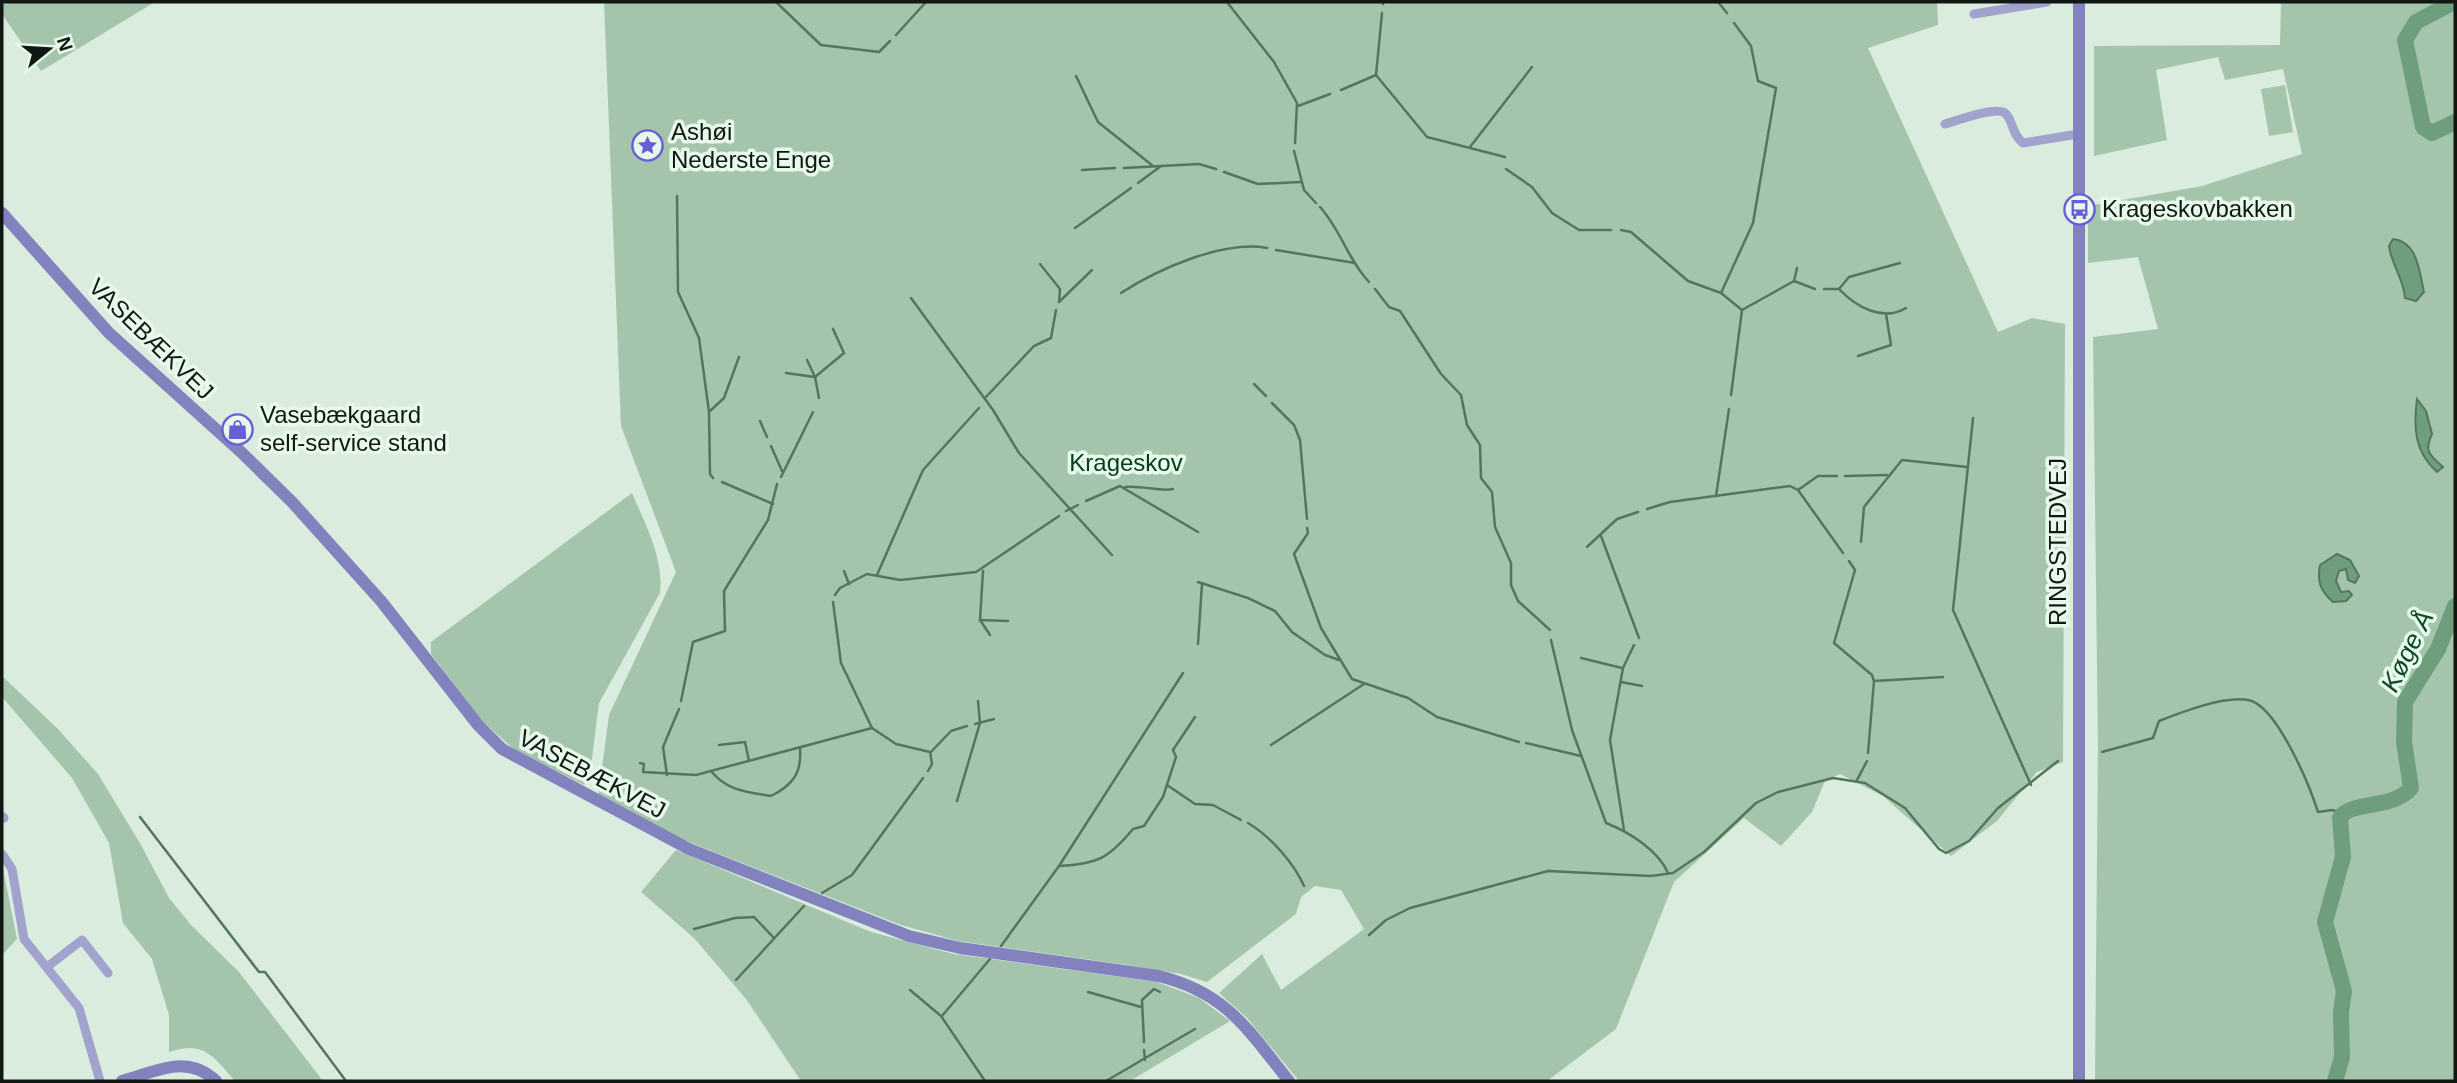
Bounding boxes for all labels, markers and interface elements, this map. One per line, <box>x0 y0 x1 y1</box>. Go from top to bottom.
north arrow <box>14 14 84 84</box>
text: N <box>53 34 77 54</box>
place label: Ashøi Nederste Enge <box>671 118 831 173</box>
place icon: Ashøi Nederste Enge <box>631 129 665 163</box>
bus stop icon: Krageskovbakken <box>2062 192 2096 226</box>
place label: Krageskovbakken <box>2102 195 2293 222</box>
street label: VASEBÆKVEJ <box>84 273 219 405</box>
place label: Vasebækgaard self-service stand <box>260 401 447 456</box>
shop icon: Vasebækgaard self-service stand <box>220 412 254 446</box>
park label: Krageskov <box>1069 449 1183 476</box>
street label: RINGSTEDVEJ <box>2044 458 2071 626</box>
water label: Køge Å <box>2375 605 2439 697</box>
street label: VASEBÆKVEJ <box>514 724 670 824</box>

